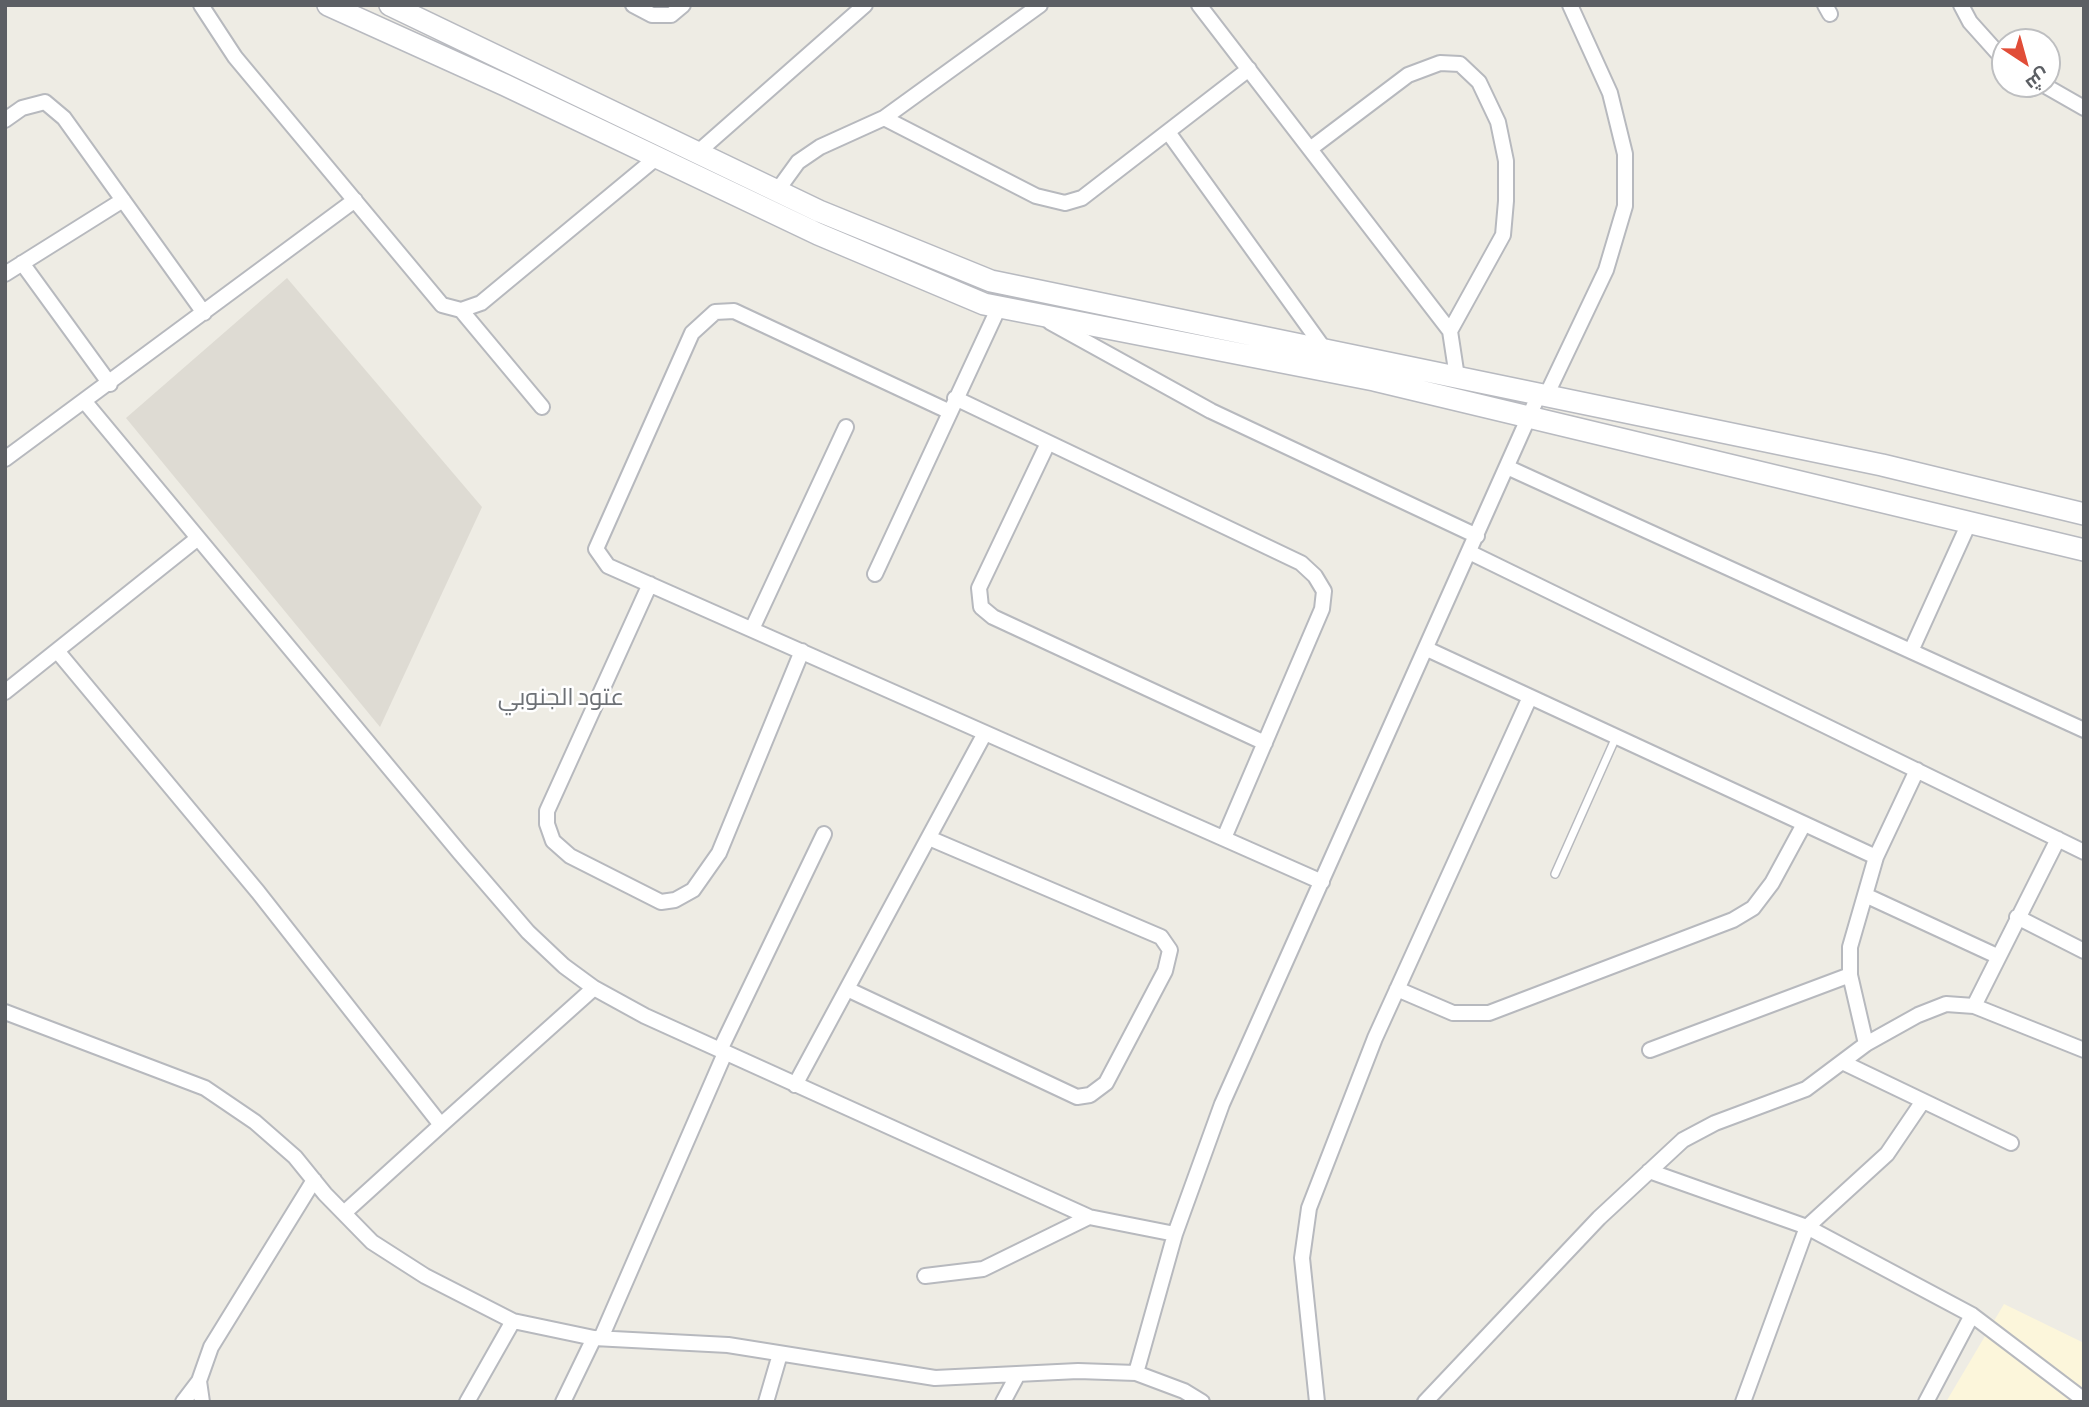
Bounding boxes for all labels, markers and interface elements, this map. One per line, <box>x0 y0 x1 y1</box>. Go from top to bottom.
north arrow <box>1991 28 2061 98</box>
text: ش <box>2021 62 2054 95</box>
district label: عتود الجنوبي <box>498 685 624 713</box>

